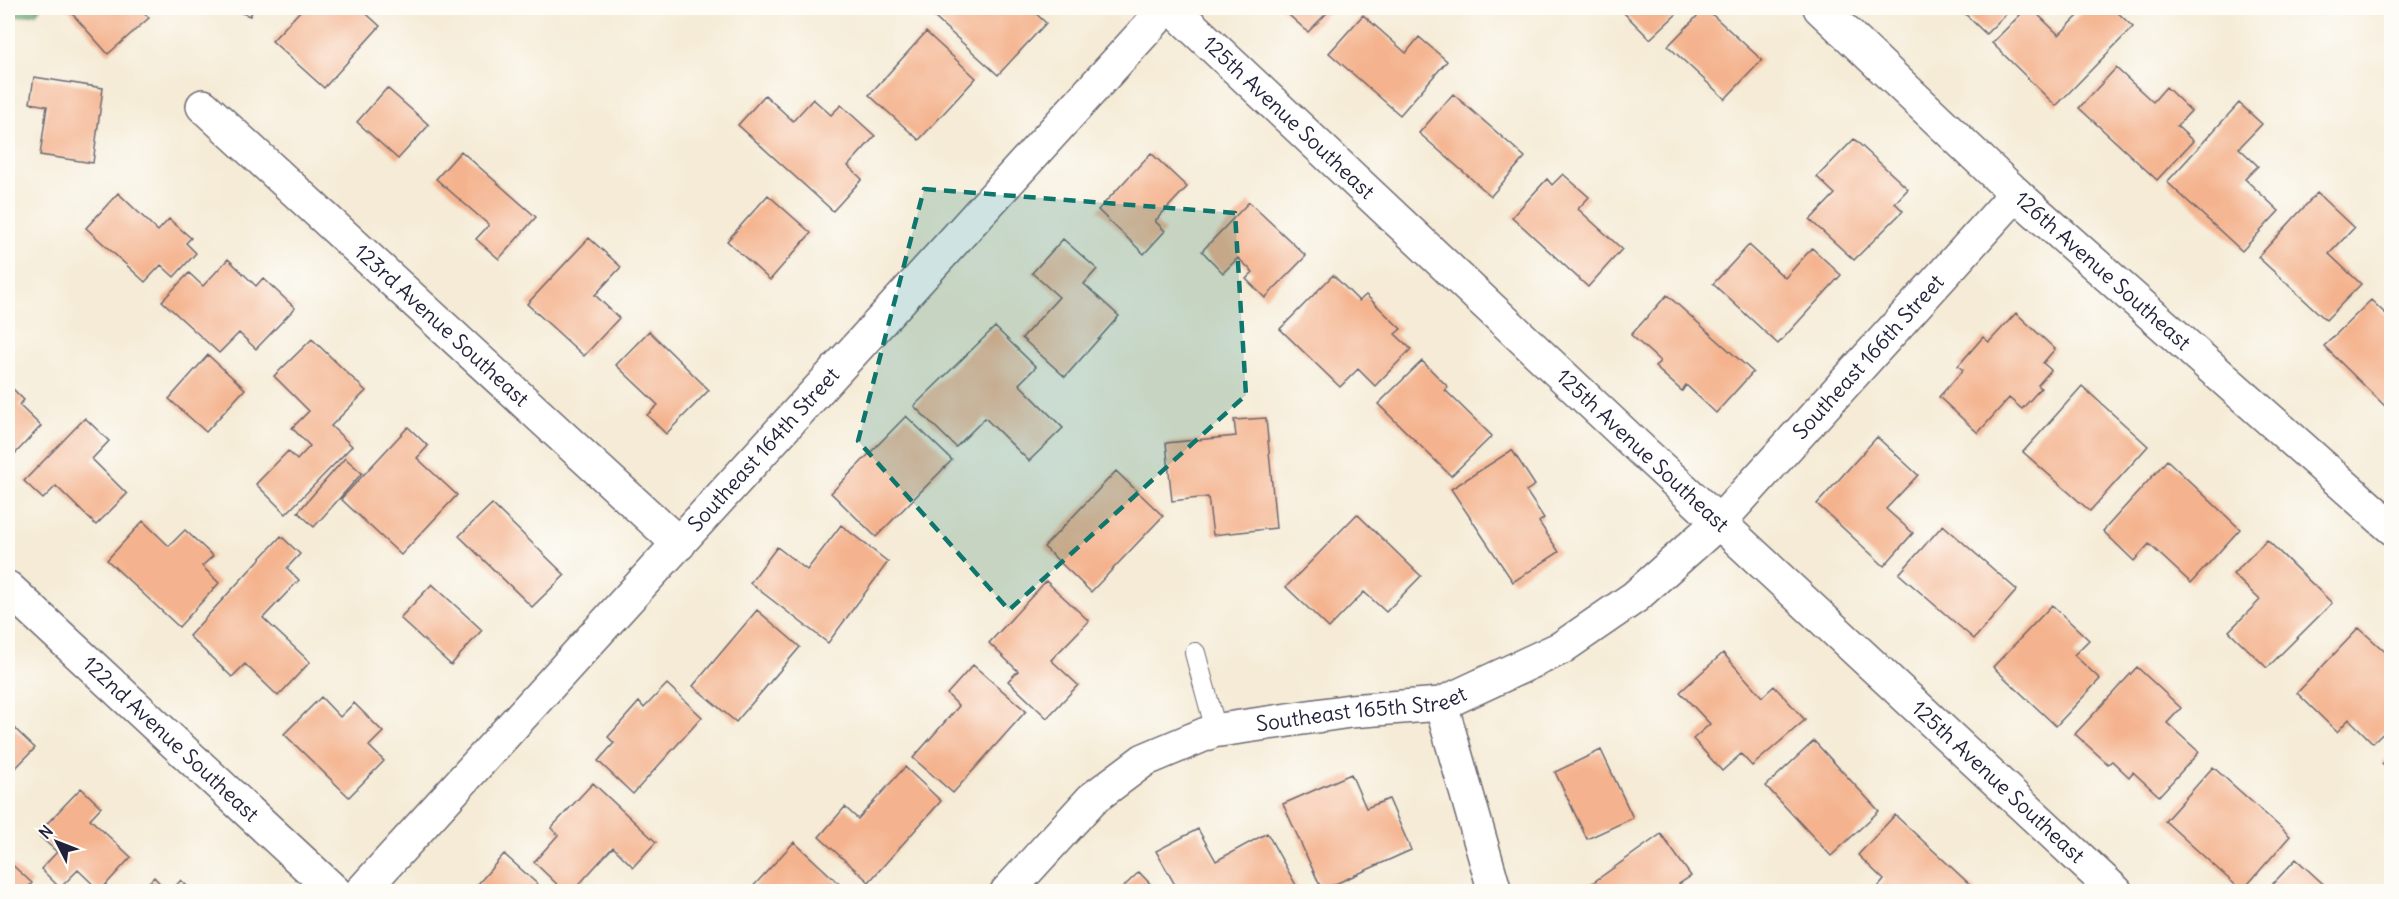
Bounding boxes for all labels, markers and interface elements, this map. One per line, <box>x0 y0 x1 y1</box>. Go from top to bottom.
street label: 125th Avenue Southeast <box>1197 30 1381 205</box>
street label: 126th Avenue Southeast <box>2009 185 2197 356</box>
street label: 123rd Avenue Southeast <box>349 238 535 412</box>
street label: Southeast 166th Street <box>1787 269 1949 445</box>
street label: Southeast 164th Street <box>682 362 845 537</box>
street label: 125th Avenue Southeast <box>1551 363 1735 538</box>
street label: 122nd Avenue Southeast <box>77 650 265 827</box>
street label: Southeast 165th Street <box>1254 680 1471 738</box>
street label: 125th Avenue Southeast <box>1906 695 2090 869</box>
north arrow <box>27 812 87 872</box>
text: N <box>35 821 57 843</box>

